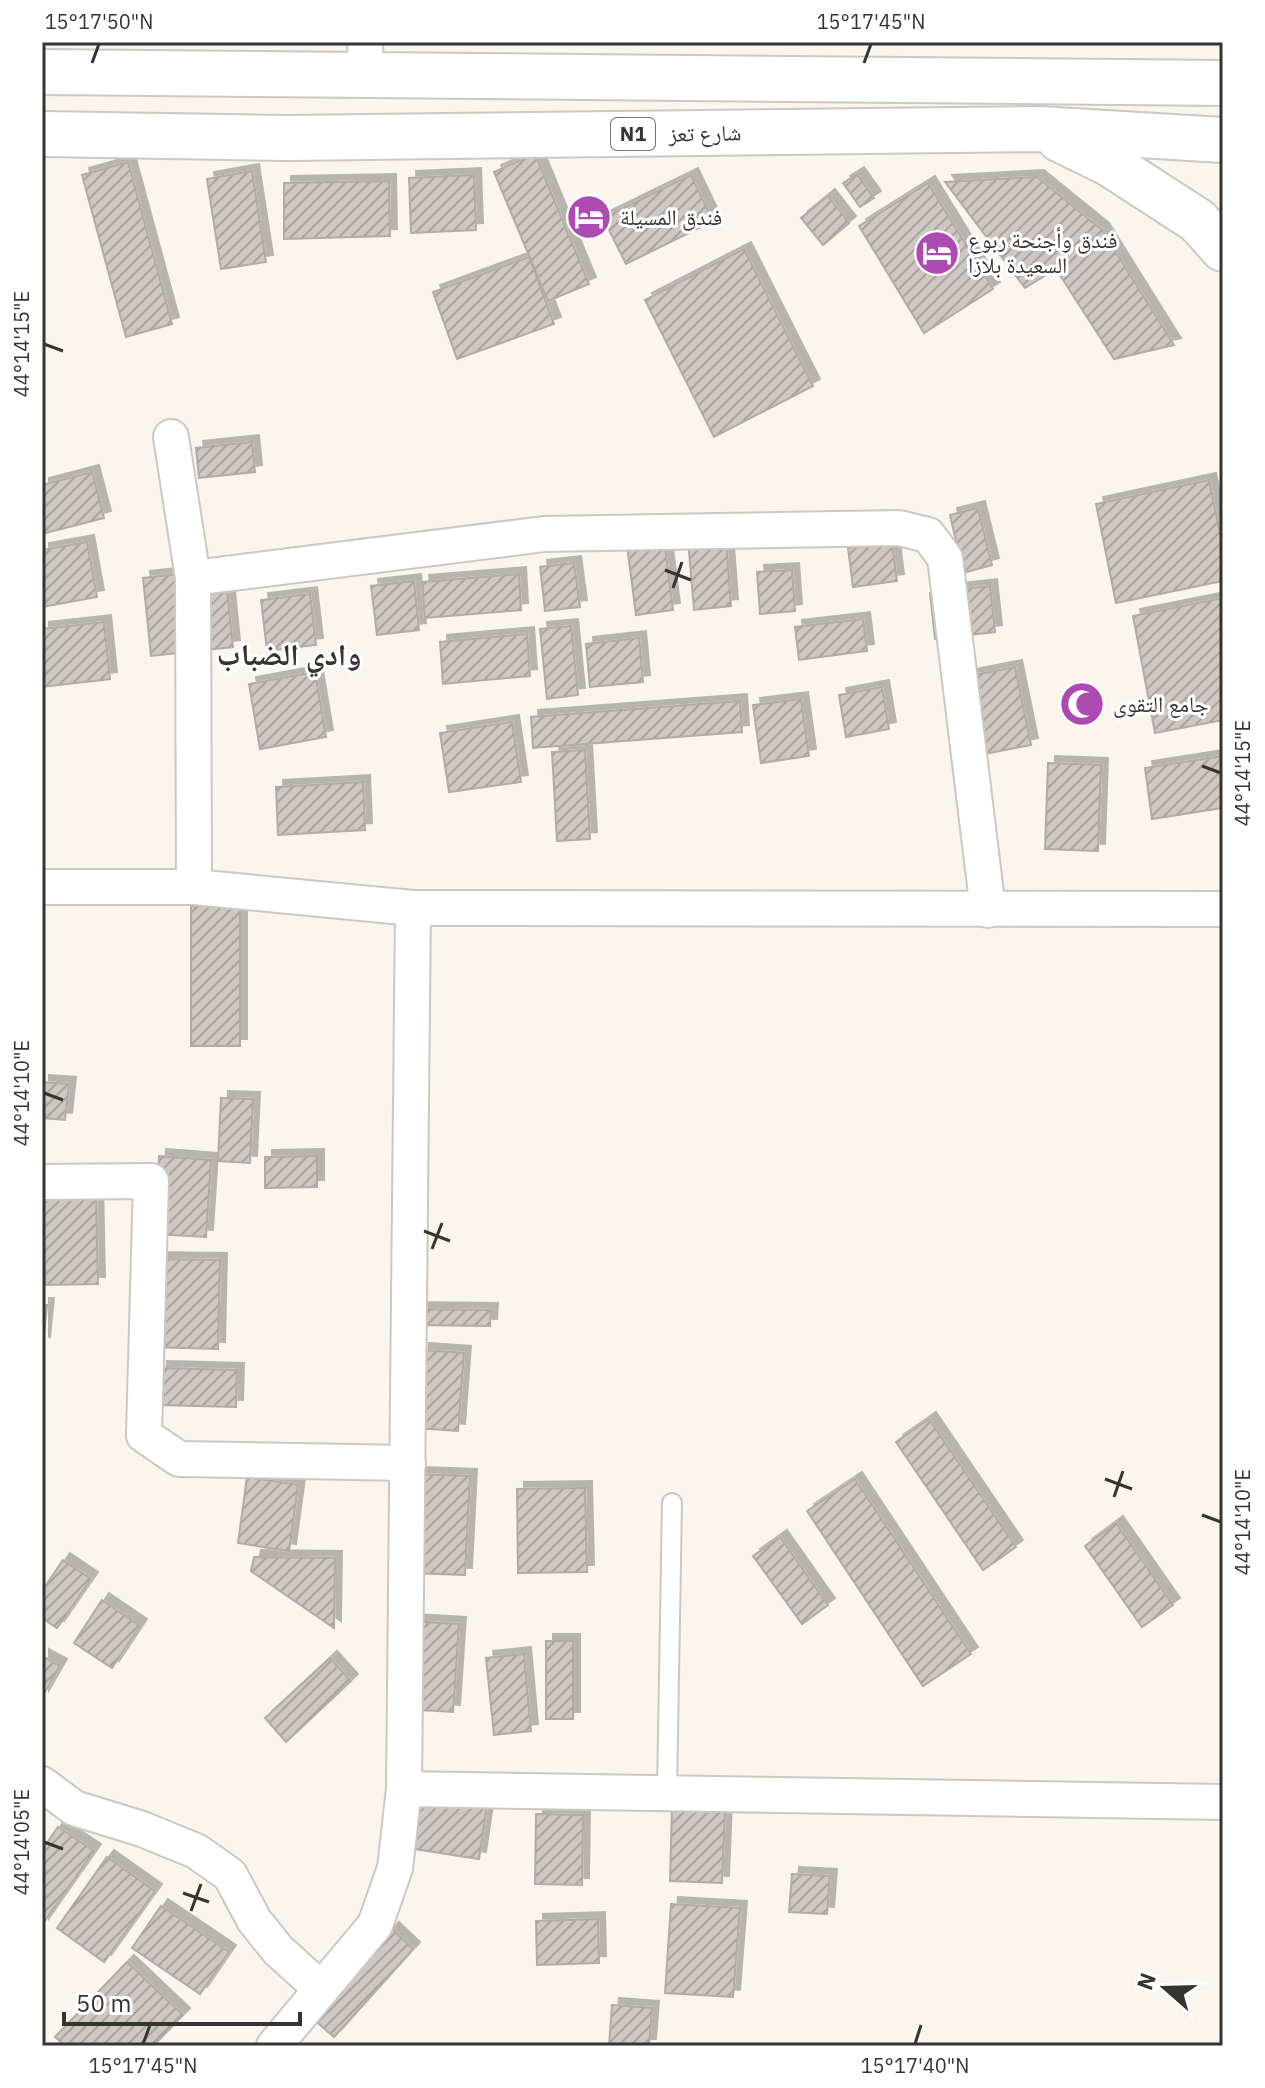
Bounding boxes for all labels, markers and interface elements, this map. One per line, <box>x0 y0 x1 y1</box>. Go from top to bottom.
text: 15°17'50"N <box>45 8 153 35</box>
text: 15°17'45"N <box>817 8 925 35</box>
street label: شارع تعز <box>667 117 742 148</box>
road number: N1 <box>611 118 655 150</box>
hotel icon: فندق المسيلة <box>565 193 613 241</box>
place label: فندق المسيلة <box>620 202 722 231</box>
place label: فندق وأجنحة ربوع السعيدة بلازا <box>968 225 1117 279</box>
hotel icon: فندق وأجنحة ربوع السعيدة بلازا <box>913 229 961 277</box>
text: 44°14'15"E <box>8 291 35 397</box>
district label: وادي الضباب <box>217 634 361 678</box>
mosque icon: جامع التقوى <box>1058 680 1106 728</box>
place label: جامع التقوى <box>1113 689 1209 718</box>
text: 44°14'15"E <box>1229 720 1256 826</box>
text: 44°14'10"E <box>8 1040 35 1146</box>
text: 44°14'10"E <box>1229 1469 1256 1575</box>
text: 44°14'05"E <box>8 1789 35 1895</box>
north arrow <box>1125 1948 1205 2028</box>
text: N <box>1129 1969 1162 1993</box>
scale bar <box>64 1976 300 2026</box>
text: 50 m <box>76 1987 131 2019</box>
text: 15°17'45"N <box>89 2052 197 2079</box>
text: 15°17'40"N <box>861 2052 969 2079</box>

